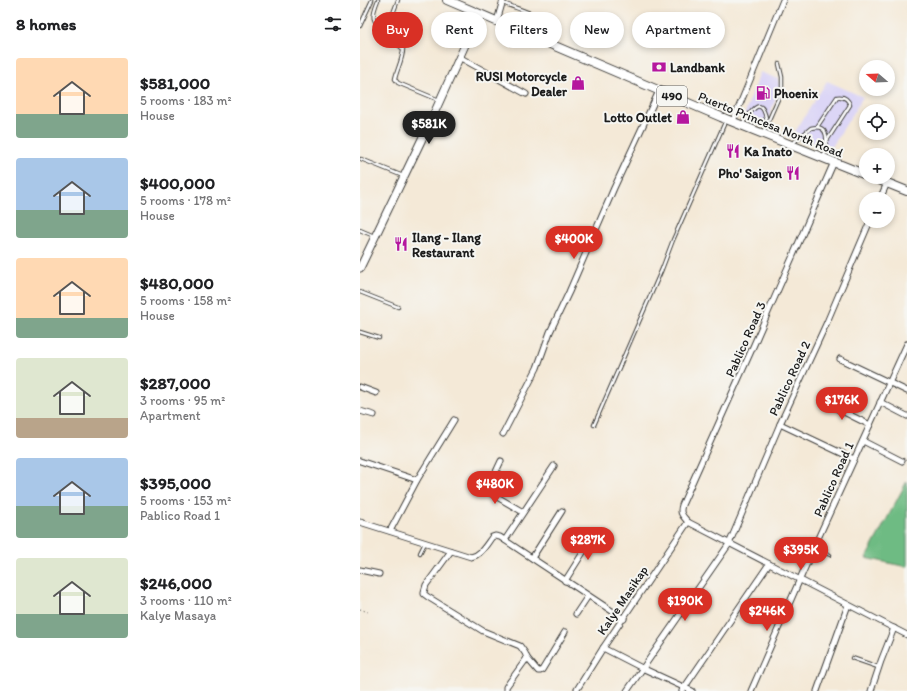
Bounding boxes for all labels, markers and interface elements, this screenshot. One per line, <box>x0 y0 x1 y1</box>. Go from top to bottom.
chip: Buy <box>372 12 423 48</box>
chip: Rent <box>431 12 487 48</box>
chip: Filters <box>495 12 562 48</box>
chip: New <box>570 12 624 48</box>
chip: Apartment <box>632 12 725 48</box>
icon: filters <box>322 13 344 35</box>
text: 8 homes <box>16 14 76 34</box>
bank icon: Landbank <box>651 59 667 75</box>
place label: Landbank <box>670 60 725 75</box>
north arrow <box>859 60 895 96</box>
map controls <box>859 60 895 228</box>
place label: RUSI Motorcycle Dealer <box>476 69 568 99</box>
text: $581,000 <box>140 73 210 93</box>
icon: home <box>48 74 96 122</box>
shop icon: RUSI Motorcycle Dealer <box>570 75 586 91</box>
fuel station icon: Phoenix <box>755 85 771 101</box>
road number: 490 <box>657 86 687 106</box>
place label: Phoenix <box>774 86 818 101</box>
street label: Puerto Princesa North Road <box>696 88 846 160</box>
text: 5 rooms · 183 m² <box>140 93 232 108</box>
button: locate <box>859 104 895 140</box>
text: House <box>140 108 175 123</box>
shop icon: Lotto Outlet <box>675 109 691 125</box>
place label: Lotto Outlet <box>604 110 672 125</box>
pin: $581K <box>401 111 457 145</box>
text: $581K <box>412 116 446 131</box>
restaurant icon: Ka Inato <box>725 143 741 159</box>
place label: Ka Inato <box>744 144 792 159</box>
button: + <box>859 148 895 184</box>
restaurant icon: Pho' Saigon <box>785 165 801 181</box>
place label: Pho' Saigon <box>718 166 783 182</box>
text: $400,000 <box>140 173 215 193</box>
icon: home <box>48 174 96 222</box>
button: − <box>859 192 895 228</box>
text: 5 rooms · 178 m² <box>140 193 231 208</box>
text: House <box>140 208 175 223</box>
pin: $400K <box>546 226 602 260</box>
place label: Ilang - Ilang Restaurant <box>412 230 481 260</box>
text: $400K <box>555 231 593 246</box>
restaurant icon: Ilang - Ilang Restaurant <box>393 236 409 252</box>
text: $480,000 <box>140 273 214 293</box>
icon: home <box>48 274 96 322</box>
text: 5 rooms · 158 m² <box>140 293 231 308</box>
street label: Pablico Road 3 <box>722 299 769 379</box>
text: House <box>140 308 175 323</box>
street label: Pablico Road 2 <box>766 338 813 418</box>
text: $287,000 <box>140 373 211 393</box>
icon: home <box>48 374 96 422</box>
pin: $176K <box>814 387 870 421</box>
text: $176K <box>825 392 859 407</box>
text: 3 rooms · 95 m² <box>140 393 225 408</box>
text: Apartment <box>140 408 201 423</box>
street label: Pablico Road 1 <box>810 440 857 519</box>
pin: $480K <box>467 471 523 505</box>
text: $395,000 <box>140 473 211 493</box>
icon: home <box>48 474 96 522</box>
text: $480K <box>476 476 514 491</box>
text: 5 rooms · 153 m² <box>140 493 231 508</box>
text: Pablico Road 1 <box>140 508 220 523</box>
pin: $287K <box>560 527 616 561</box>
text: $287K <box>570 532 606 547</box>
pin: $395K <box>773 537 829 571</box>
text: $395K <box>783 542 819 557</box>
street label: Kalye Masikap <box>594 563 651 638</box>
text: $246,000 <box>140 573 212 593</box>
icon: home <box>48 574 96 622</box>
pin: $190K <box>657 588 713 622</box>
text: 3 rooms · 110 m² <box>140 593 232 608</box>
text: $190K <box>667 593 703 608</box>
pin: $246K <box>739 598 795 632</box>
text: $246K <box>749 603 785 618</box>
text: Kalye Masaya <box>140 608 216 623</box>

